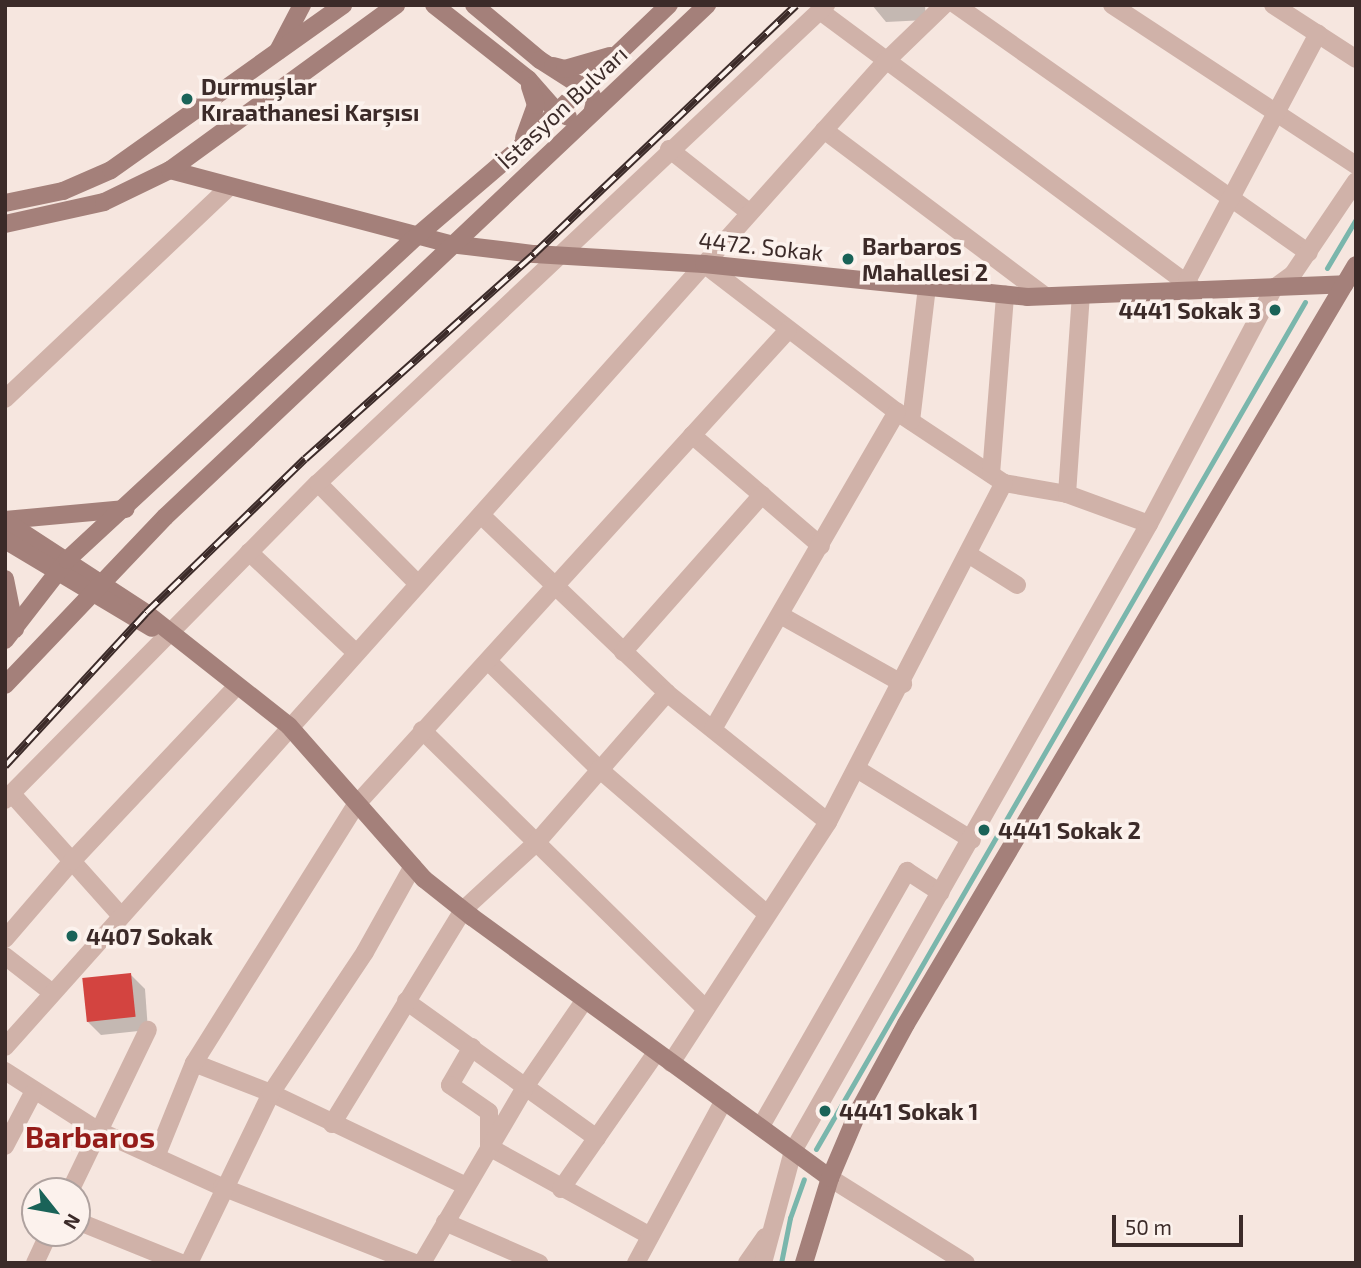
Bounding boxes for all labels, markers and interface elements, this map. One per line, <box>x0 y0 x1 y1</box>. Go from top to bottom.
street label: İstasyon Bulvarı <box>491 40 633 174</box>
place label: Durmuşlar Kıraathanesi Karşısı <box>201 72 419 126</box>
marker: Durmuşlar Kıraathanesi Karşısı <box>179 91 195 107</box>
street label: 4472. Sokak <box>697 226 825 266</box>
place label: Barbaros Mahallesi 2 <box>862 232 988 286</box>
marker: Barbaros Mahallesi 2 <box>840 251 856 267</box>
place label: 4441 Sokak 3 <box>1118 296 1261 324</box>
marker: 4441 Sokak 3 <box>1267 302 1283 318</box>
place label: 4441 Sokak 2 <box>998 816 1141 844</box>
marker: 4441 Sokak 2 <box>976 822 992 838</box>
place label: 4407 Sokak <box>86 922 213 950</box>
marker: 4407 Sokak <box>64 928 80 944</box>
place label: 4441 Sokak 1 <box>839 1097 979 1125</box>
marker: 4441 Sokak 1 <box>817 1103 833 1119</box>
district label: Barbaros <box>25 1118 155 1154</box>
north arrow <box>21 1177 91 1247</box>
scale bar <box>1116 1202 1247 1246</box>
text: N <box>59 1210 86 1234</box>
text: 50 m <box>1125 1214 1172 1239</box>

